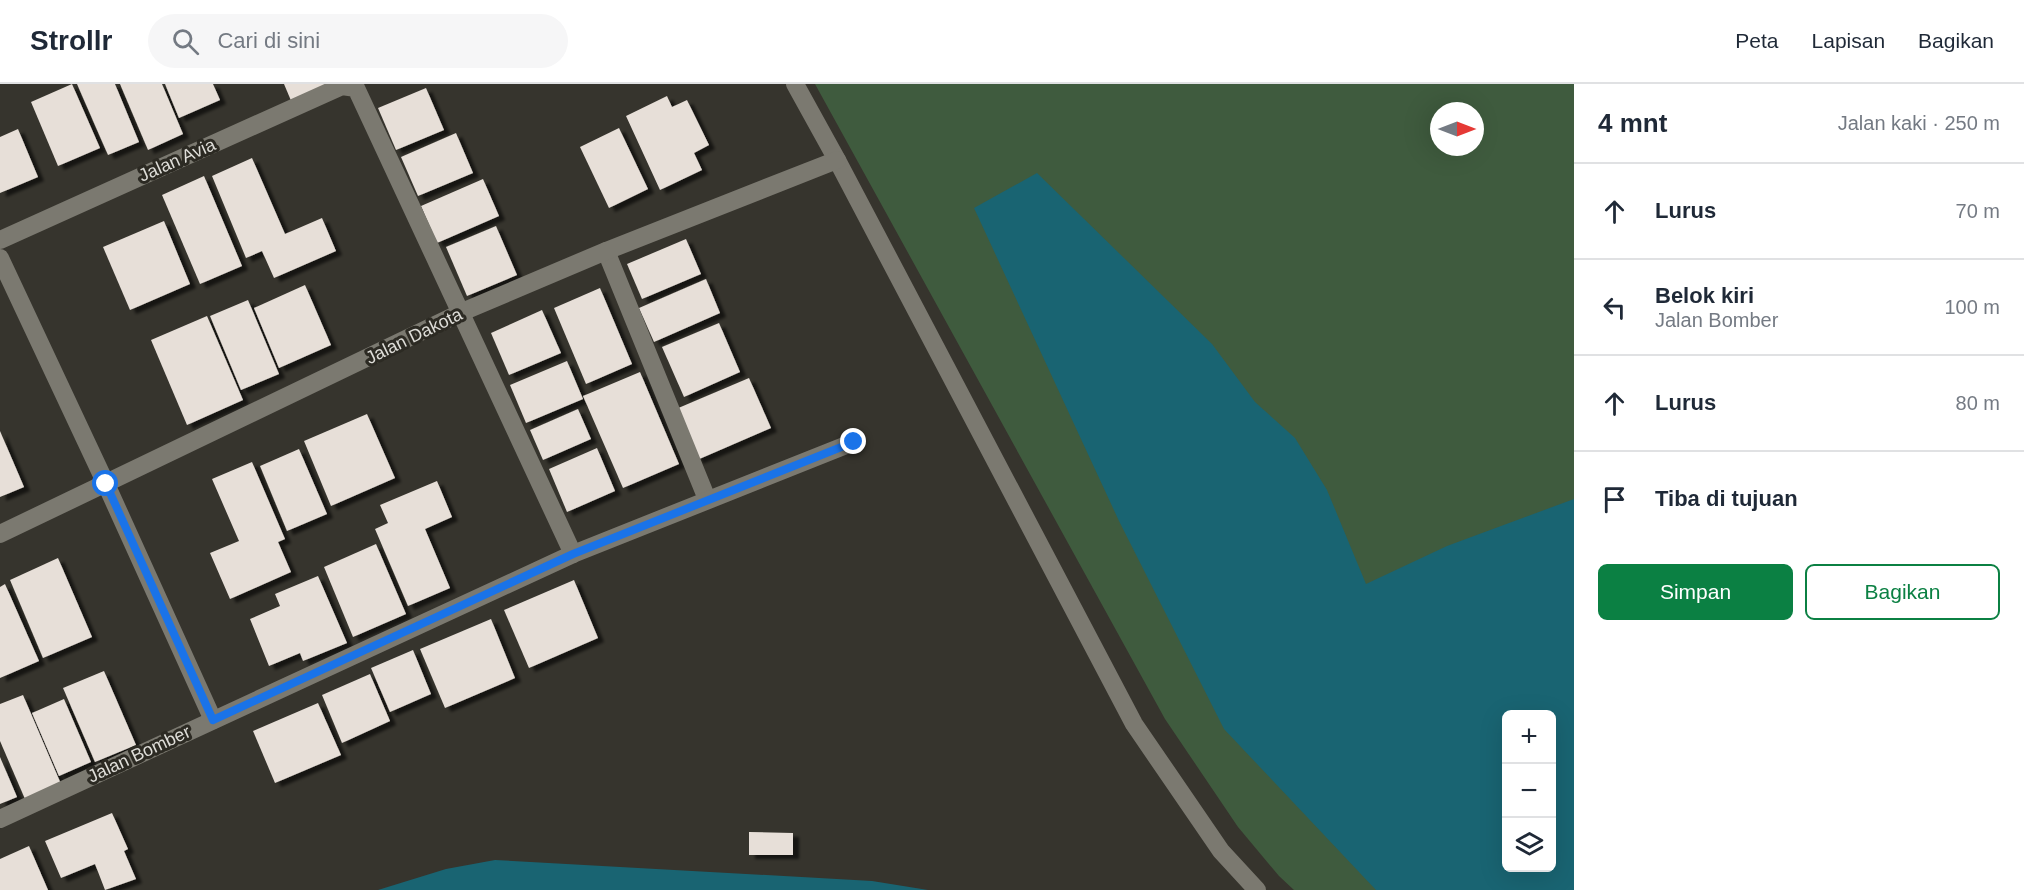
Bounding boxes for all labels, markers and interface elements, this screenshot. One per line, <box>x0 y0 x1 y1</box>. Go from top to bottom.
search box <box>148 14 568 68</box>
text: Strollr <box>30 25 112 56</box>
icon: search <box>169 25 202 58</box>
text: Cari di sini <box>217 28 320 53</box>
text: Peta <box>1735 29 1779 52</box>
text: Lapisan <box>1812 29 1885 52</box>
text: Bagikan <box>1918 29 1994 52</box>
north arrow <box>1430 102 1484 156</box>
text: 4 mnt <box>1598 108 1667 138</box>
text: Jalan kaki · 250 m <box>1838 112 2000 134</box>
street label: Jalan Avia <box>136 134 219 186</box>
icon: ahead <box>1598 195 1631 228</box>
text: Lurus <box>1655 198 1716 223</box>
text: 70 m <box>1956 200 2000 222</box>
text: Belok kiri <box>1655 283 1754 308</box>
icon: left <box>1598 291 1631 324</box>
text: 100 m <box>1944 296 2000 318</box>
street label: Jalan Dakota <box>362 304 466 368</box>
text: Jalan Bomber <box>1655 309 1778 331</box>
icon: ahead <box>1598 387 1631 420</box>
text: Lurus <box>1655 390 1716 415</box>
text: 80 m <box>1956 392 2000 414</box>
route end <box>840 428 866 454</box>
route start <box>92 470 118 496</box>
icon: arrive <box>1598 483 1631 516</box>
text: Tiba di tujuan <box>1655 486 1798 511</box>
button: Simpan <box>1598 564 1793 620</box>
button: Bagikan <box>1805 564 2000 620</box>
map controls <box>1502 710 1556 872</box>
button: + <box>1502 710 1556 764</box>
street label: Jalan Bomber <box>84 721 194 787</box>
button: − <box>1502 764 1556 818</box>
button: layers <box>1502 818 1556 872</box>

